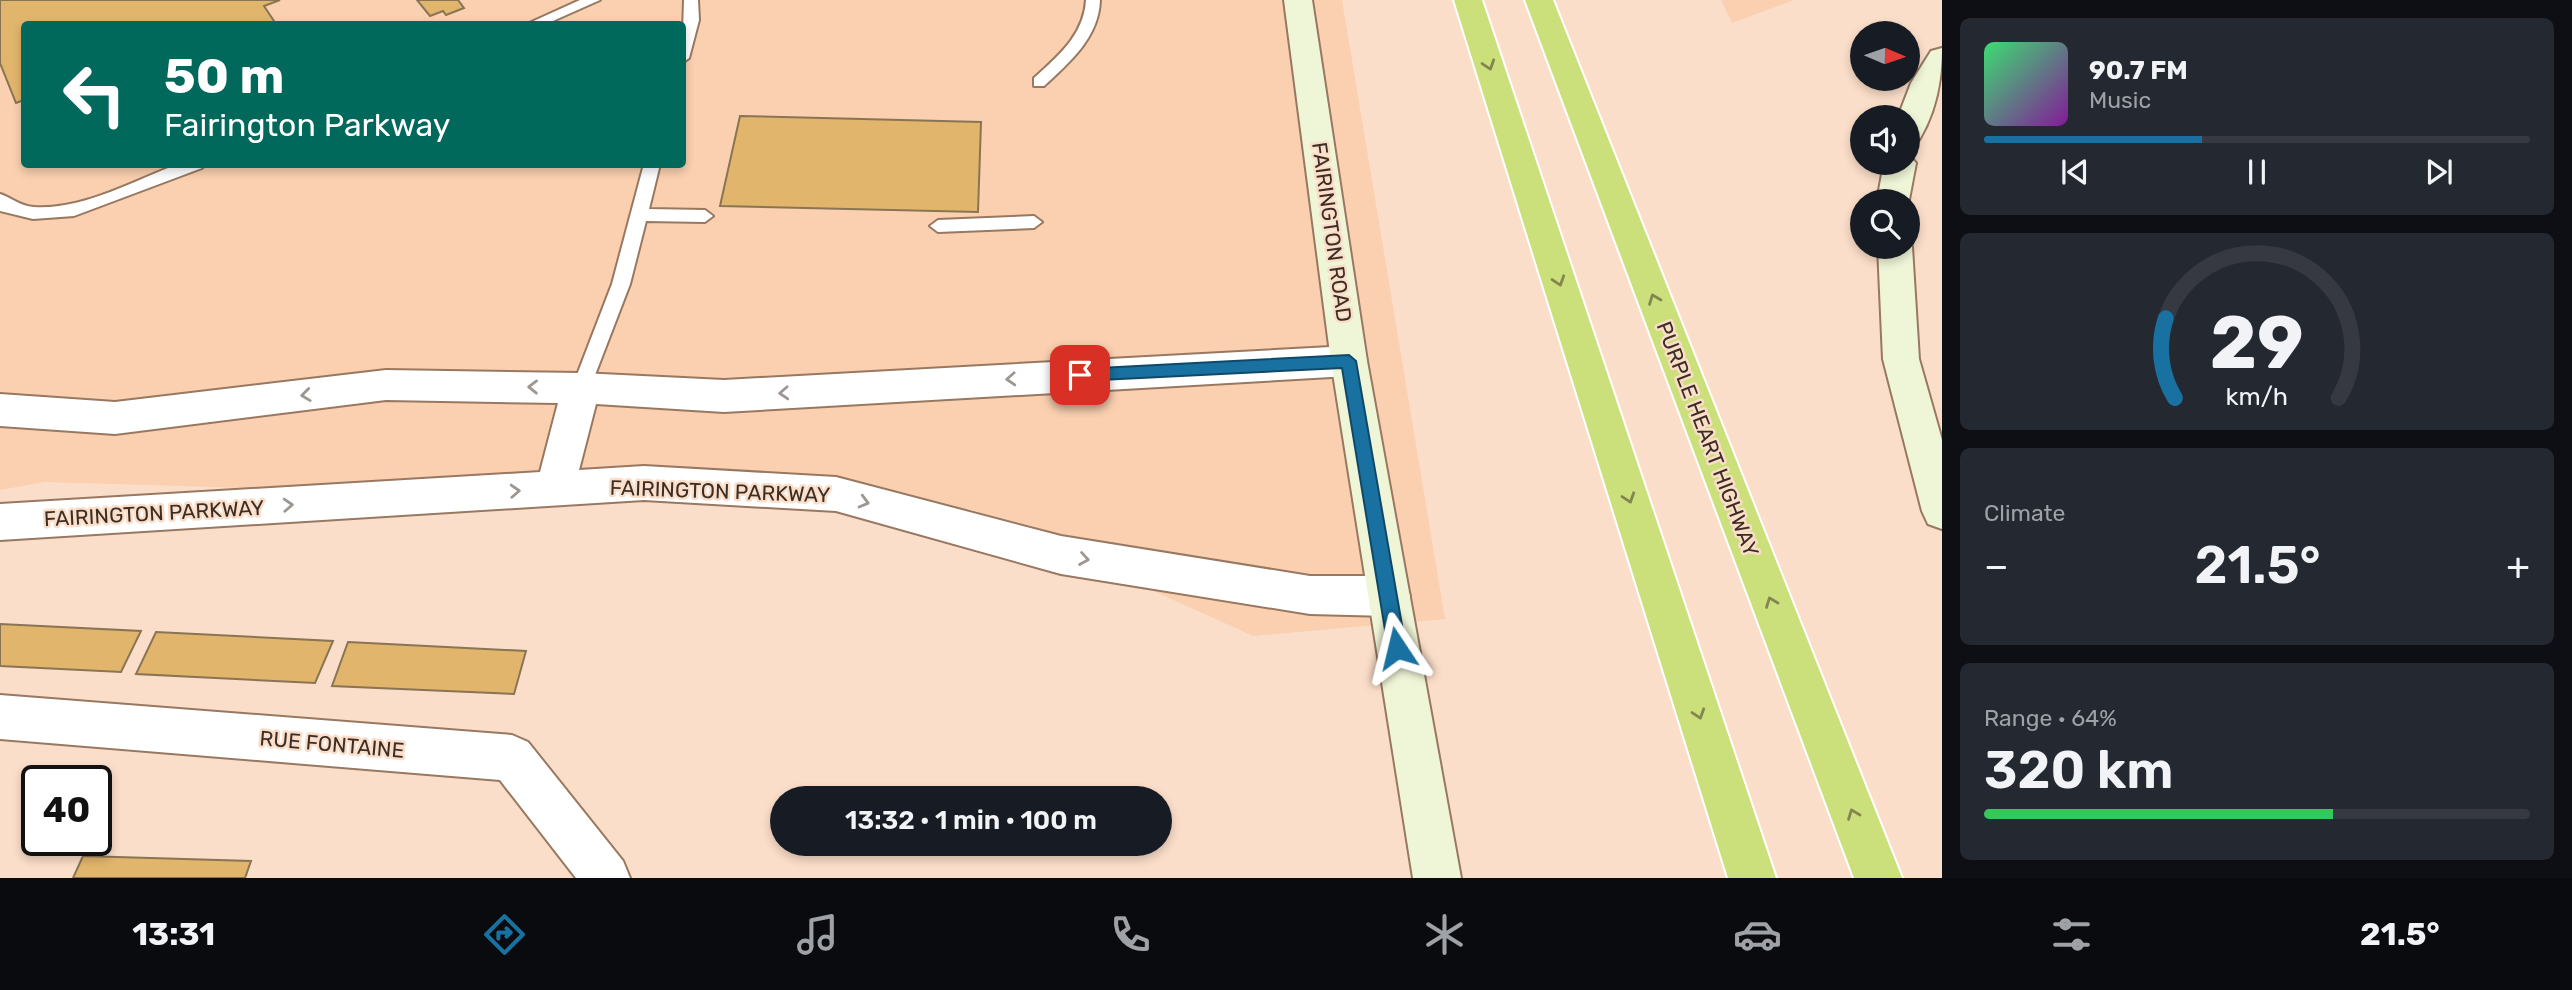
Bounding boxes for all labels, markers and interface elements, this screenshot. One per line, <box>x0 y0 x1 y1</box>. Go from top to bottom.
north arrow <box>1850 21 1920 91</box>
map controls <box>1850 21 1920 259</box>
text: 50 m <box>164 47 284 105</box>
icon: left <box>49 49 140 140</box>
text: 90.7 FM <box>2089 55 2188 86</box>
one-way arrow <box>1481 58 1495 71</box>
text: Music <box>2089 86 2151 114</box>
button: sound <box>1850 105 1920 175</box>
text: Fairington Parkway <box>164 106 450 144</box>
street label: FAIRINGTON ROAD <box>1307 140 1357 324</box>
icon: previous <box>2056 153 2094 191</box>
icon: pause <box>2238 153 2276 191</box>
icon: next <box>2420 153 2458 191</box>
button: search <box>1850 189 1920 259</box>
one-way arrow <box>1551 275 1565 287</box>
one-way arrow <box>1648 293 1662 305</box>
text: 29 <box>2210 300 2304 386</box>
street label: PURPLE HEART HIGHWAY <box>1652 318 1764 560</box>
pin <box>1050 345 1110 405</box>
icon: arrive <box>1061 356 1099 394</box>
one-way arrow <box>1006 372 1017 387</box>
one-way arrow <box>527 380 538 395</box>
text: km/h <box>2226 381 2288 410</box>
one-way arrow <box>779 385 790 400</box>
one-way arrow <box>300 387 312 402</box>
street label: FAIRINGTON PARKWAY <box>609 475 831 507</box>
one-way arrow <box>510 484 521 499</box>
one-way arrow <box>1621 491 1635 503</box>
one-way arrow <box>858 494 870 508</box>
street label: FAIRINGTON PARKWAY <box>43 495 265 531</box>
one-way arrow <box>283 497 294 512</box>
text: Climate <box>1984 499 2065 527</box>
text: 21.5° <box>2194 534 2321 596</box>
text: − <box>1984 543 2009 589</box>
text: + <box>2506 543 2530 589</box>
one-way arrow <box>1078 551 1090 566</box>
one-way arrow <box>1766 597 1780 609</box>
position arrow <box>1360 611 1434 685</box>
text: Range · 64% <box>1984 704 2117 732</box>
one-way arrow <box>1691 708 1705 720</box>
street label: RUE FONTAINE <box>259 725 405 763</box>
text: 320 km <box>1984 739 2173 801</box>
speed limit sign: 40 <box>21 765 112 856</box>
text: 13:32 · 1 min · 100 m <box>845 805 1097 836</box>
one-way arrow <box>1848 809 1862 821</box>
icon: directions <box>480 910 529 959</box>
icon: music <box>793 910 842 959</box>
icon: phone <box>1106 910 1155 959</box>
icon: climate <box>1420 910 1469 959</box>
icon: car <box>1733 910 1782 959</box>
icon: filters <box>2047 910 2096 959</box>
text: 13:31 <box>132 915 215 953</box>
text: 21.5° <box>2360 915 2440 953</box>

